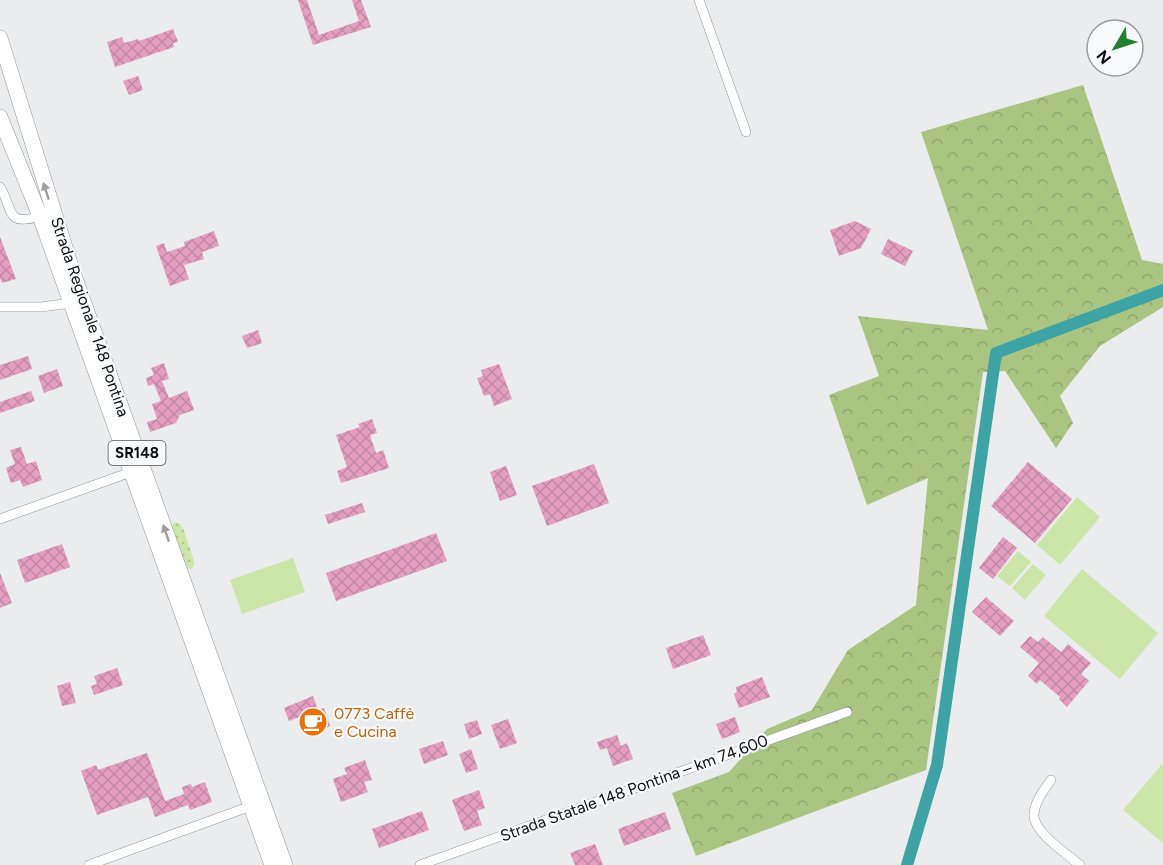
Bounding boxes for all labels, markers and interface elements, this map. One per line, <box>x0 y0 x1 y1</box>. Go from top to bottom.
north arrow <box>1085 18 1145 78</box>
text: N <box>1092 46 1115 68</box>
one-way arrow <box>41 182 50 200</box>
street label: Strada Regionale 148 Pontina <box>47 215 133 419</box>
road number: SR148 <box>108 441 166 465</box>
one-way arrow <box>161 524 170 542</box>
place label: 0773 Caffè e Cucina <box>334 704 415 741</box>
cafe icon: 0773 Caffè e Cucina <box>297 706 329 738</box>
street label: Strada Statale 148 Pontina – km 74,600 <box>498 731 770 845</box>

